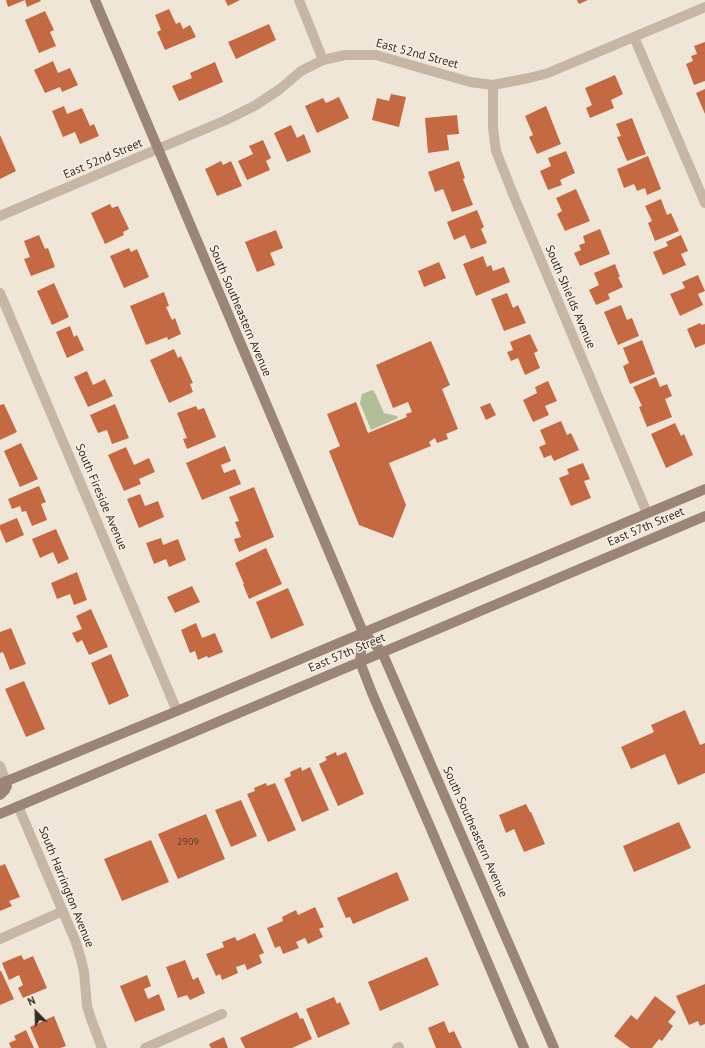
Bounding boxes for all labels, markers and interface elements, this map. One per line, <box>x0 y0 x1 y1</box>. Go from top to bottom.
street label: East 52nd Street <box>374 36 460 72</box>
street label: East 52nd Street <box>61 136 145 182</box>
street label: South Southeastern Avenue <box>206 243 274 379</box>
street label: South Shields Avenue <box>542 243 598 351</box>
street label: South Fireside Avenue <box>72 442 130 552</box>
street label: East 57th Street <box>605 504 687 550</box>
street label: East 57th Street <box>306 630 388 676</box>
street label: South Southeastern Avenue <box>440 764 510 900</box>
street label: South Harrington Avenue <box>35 824 97 950</box>
house number: 2909 <box>177 836 199 848</box>
north arrow <box>16 992 56 1032</box>
text: N <box>25 993 37 1009</box>

